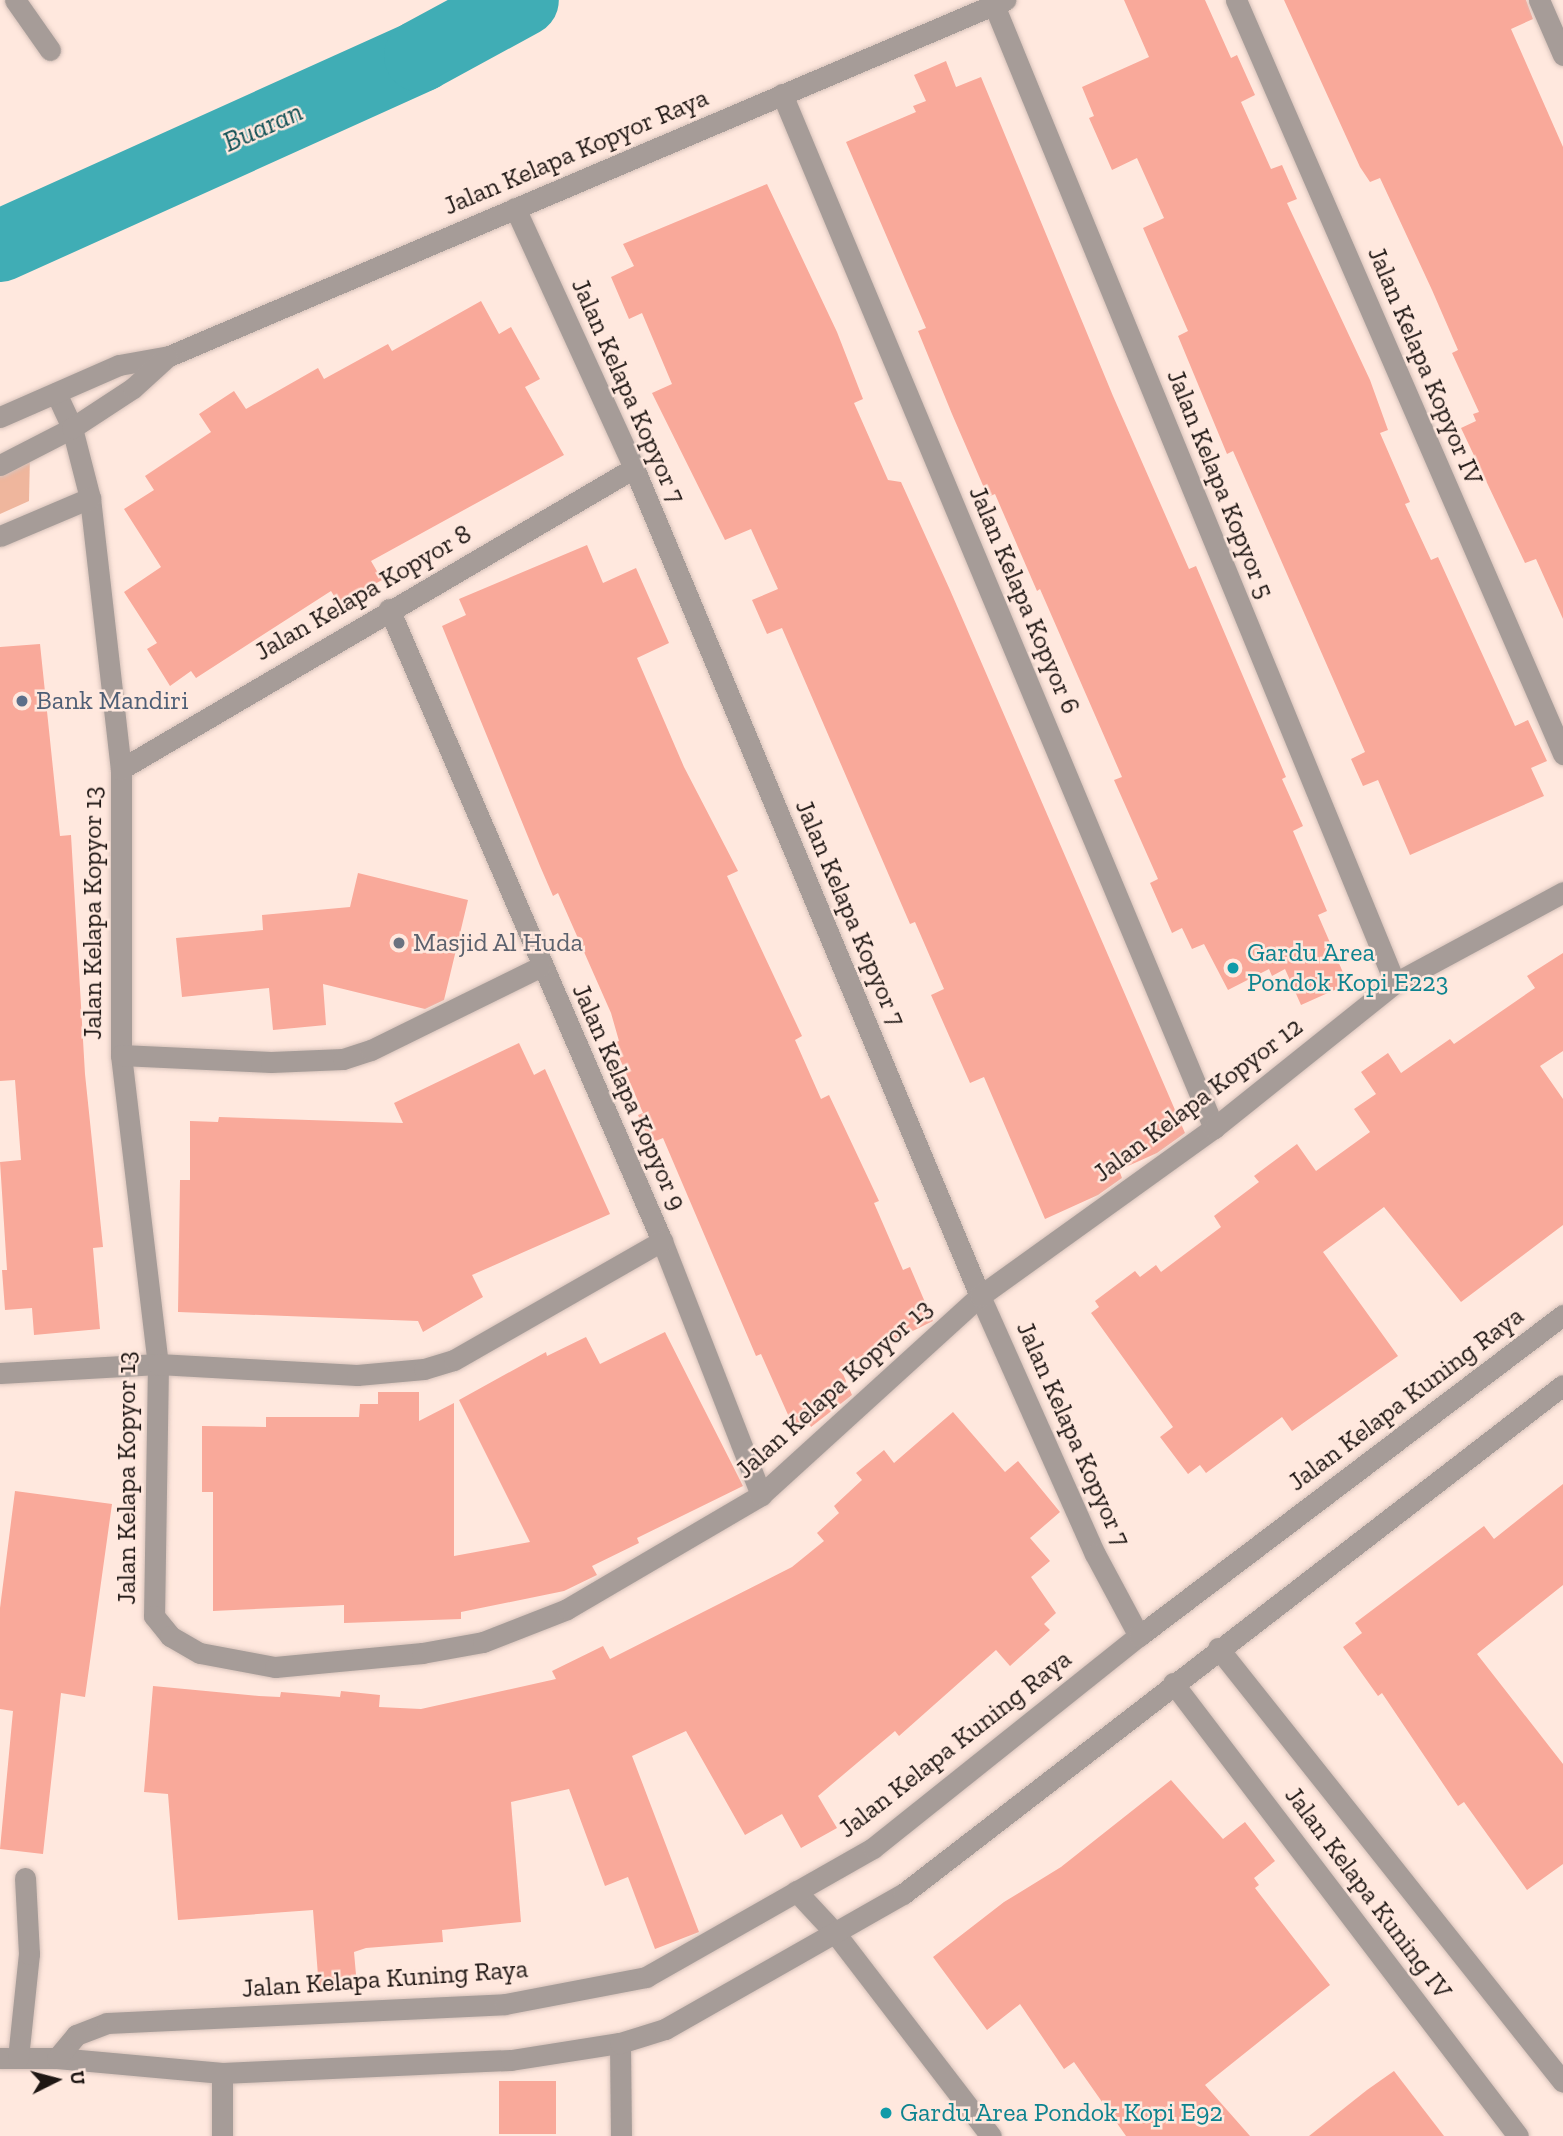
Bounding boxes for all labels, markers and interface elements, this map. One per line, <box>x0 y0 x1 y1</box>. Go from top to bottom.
street label: Jalan Kelapa Kopyor Raya <box>439 82 713 222</box>
water label: Buaran <box>218 95 308 159</box>
street label: Jalan Kelapa Kopyor IV <box>1361 242 1489 490</box>
street label: Jalan Kelapa Kopyor 7 <box>564 274 692 508</box>
street label: Jalan Kelapa Kopyor 5 <box>1160 365 1280 603</box>
street label: Jalan Kelapa Kopyor 6 <box>962 481 1086 719</box>
street label: Jalan Kelapa Kopyor 8 <box>249 518 477 668</box>
place label: Bank Mandiri <box>36 685 188 717</box>
marker: Bank Mandiri <box>14 693 30 709</box>
street label: Jalan Kelapa Kopyor 13 <box>77 786 109 1040</box>
street label: Jalan Kelapa Kopyor 7 <box>788 795 912 1031</box>
place label: Masjid Al Huda <box>413 927 584 959</box>
marker: Masjid Al Huda <box>391 935 407 951</box>
place label: Gardu Area Pondok Kopi E223 <box>1247 937 1448 998</box>
marker: Gardu Area Pondok Kopi E223 <box>1225 960 1241 976</box>
street label: Jalan Kelapa Kopyor 9 <box>565 979 693 1215</box>
street label: Jalan Kelapa Kopyor 12 <box>1087 1011 1309 1189</box>
street label: Jalan Kelapa Kopyor 13 <box>729 1292 939 1486</box>
street label: Jalan Kelapa Kuning Raya <box>1282 1300 1530 1498</box>
street label: Jalan Kelapa Kopyor 7 <box>1009 1317 1137 1551</box>
street label: Jalan Kelapa Kopyor 13 <box>111 1351 143 1605</box>
street label: Jalan Kelapa Kuning Raya <box>832 1643 1078 1845</box>
street label: Jalan Kelapa Kuning IV <box>1278 1781 1458 2005</box>
street label: Jalan Kelapa Kuning Raya <box>241 1953 529 2005</box>
north arrow <box>21 2045 91 2115</box>
text: U <box>65 2070 90 2086</box>
place label: Gardu Area Pondok Kopi E92 <box>900 2097 1224 2129</box>
marker: Gardu Area Pondok Kopi E92 <box>878 2105 894 2121</box>

